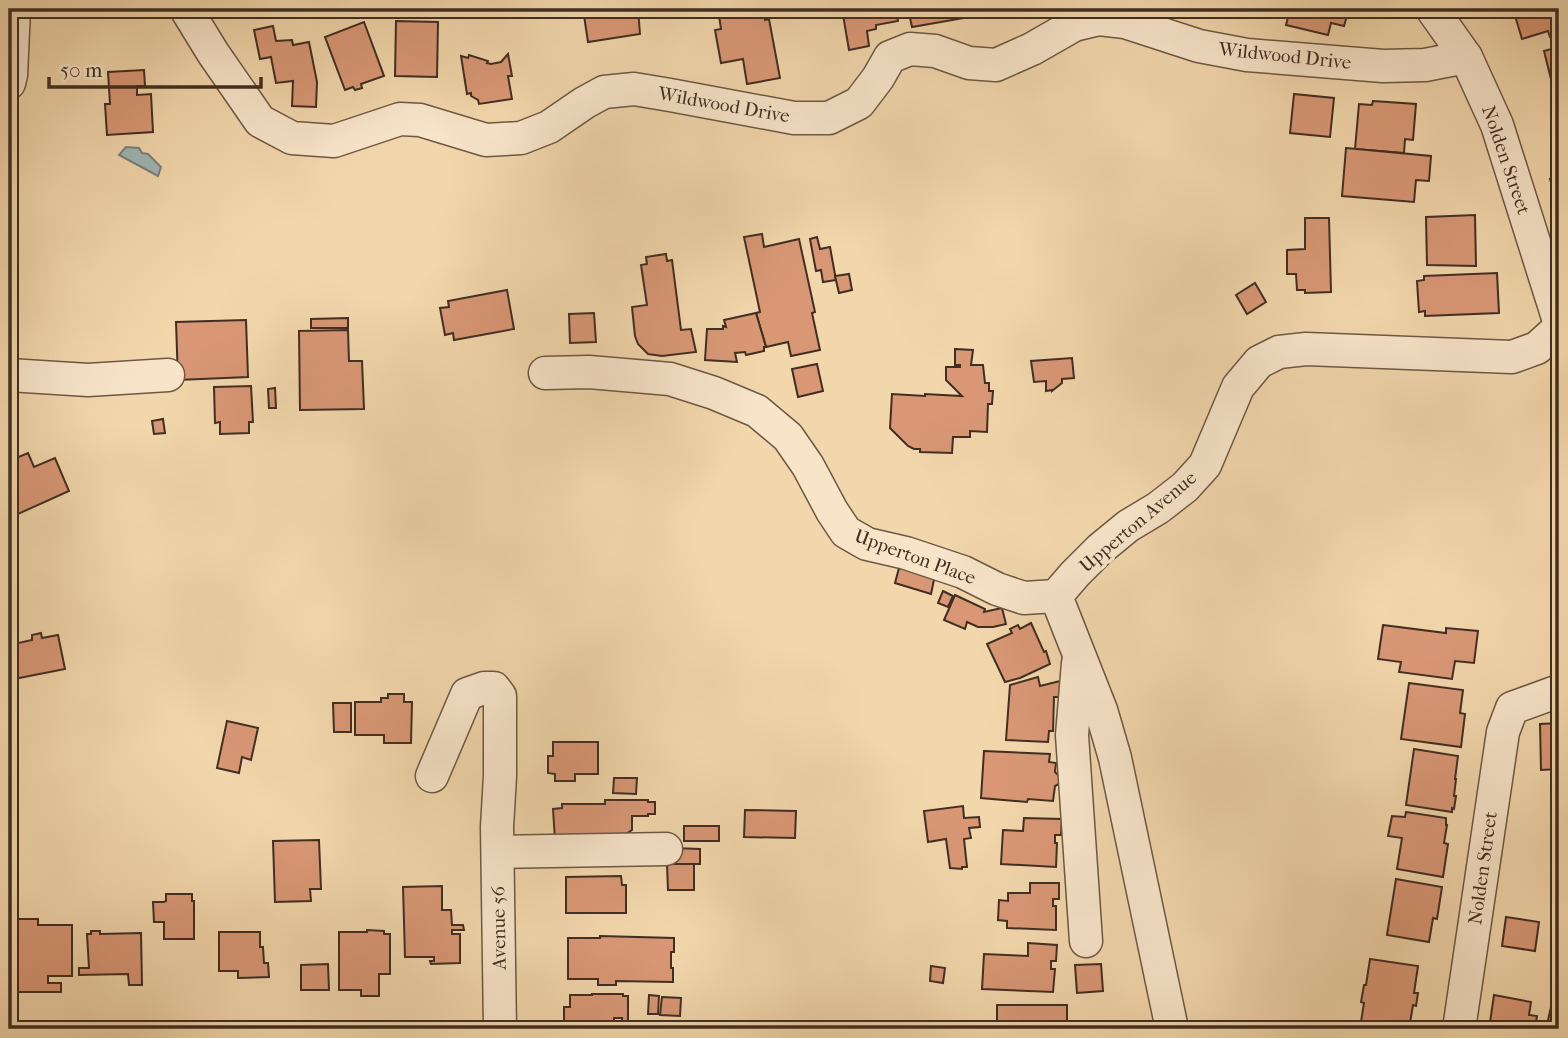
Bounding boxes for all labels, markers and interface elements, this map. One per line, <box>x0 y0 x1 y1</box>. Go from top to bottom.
street label: Wildwood Drive <box>1217 38 1352 74</box>
scale bar <box>49 46 261 90</box>
text: 50 m <box>60 58 103 82</box>
street label: Wildwood Drive <box>655 82 792 127</box>
street label: Nolden Street <box>1477 103 1535 218</box>
street label: Upperton Avenue <box>1075 467 1201 577</box>
street label: Upperton Place <box>851 525 979 589</box>
street label: Nolden Street <box>1464 810 1502 926</box>
street label: Avenue 56 <box>487 885 511 971</box>

